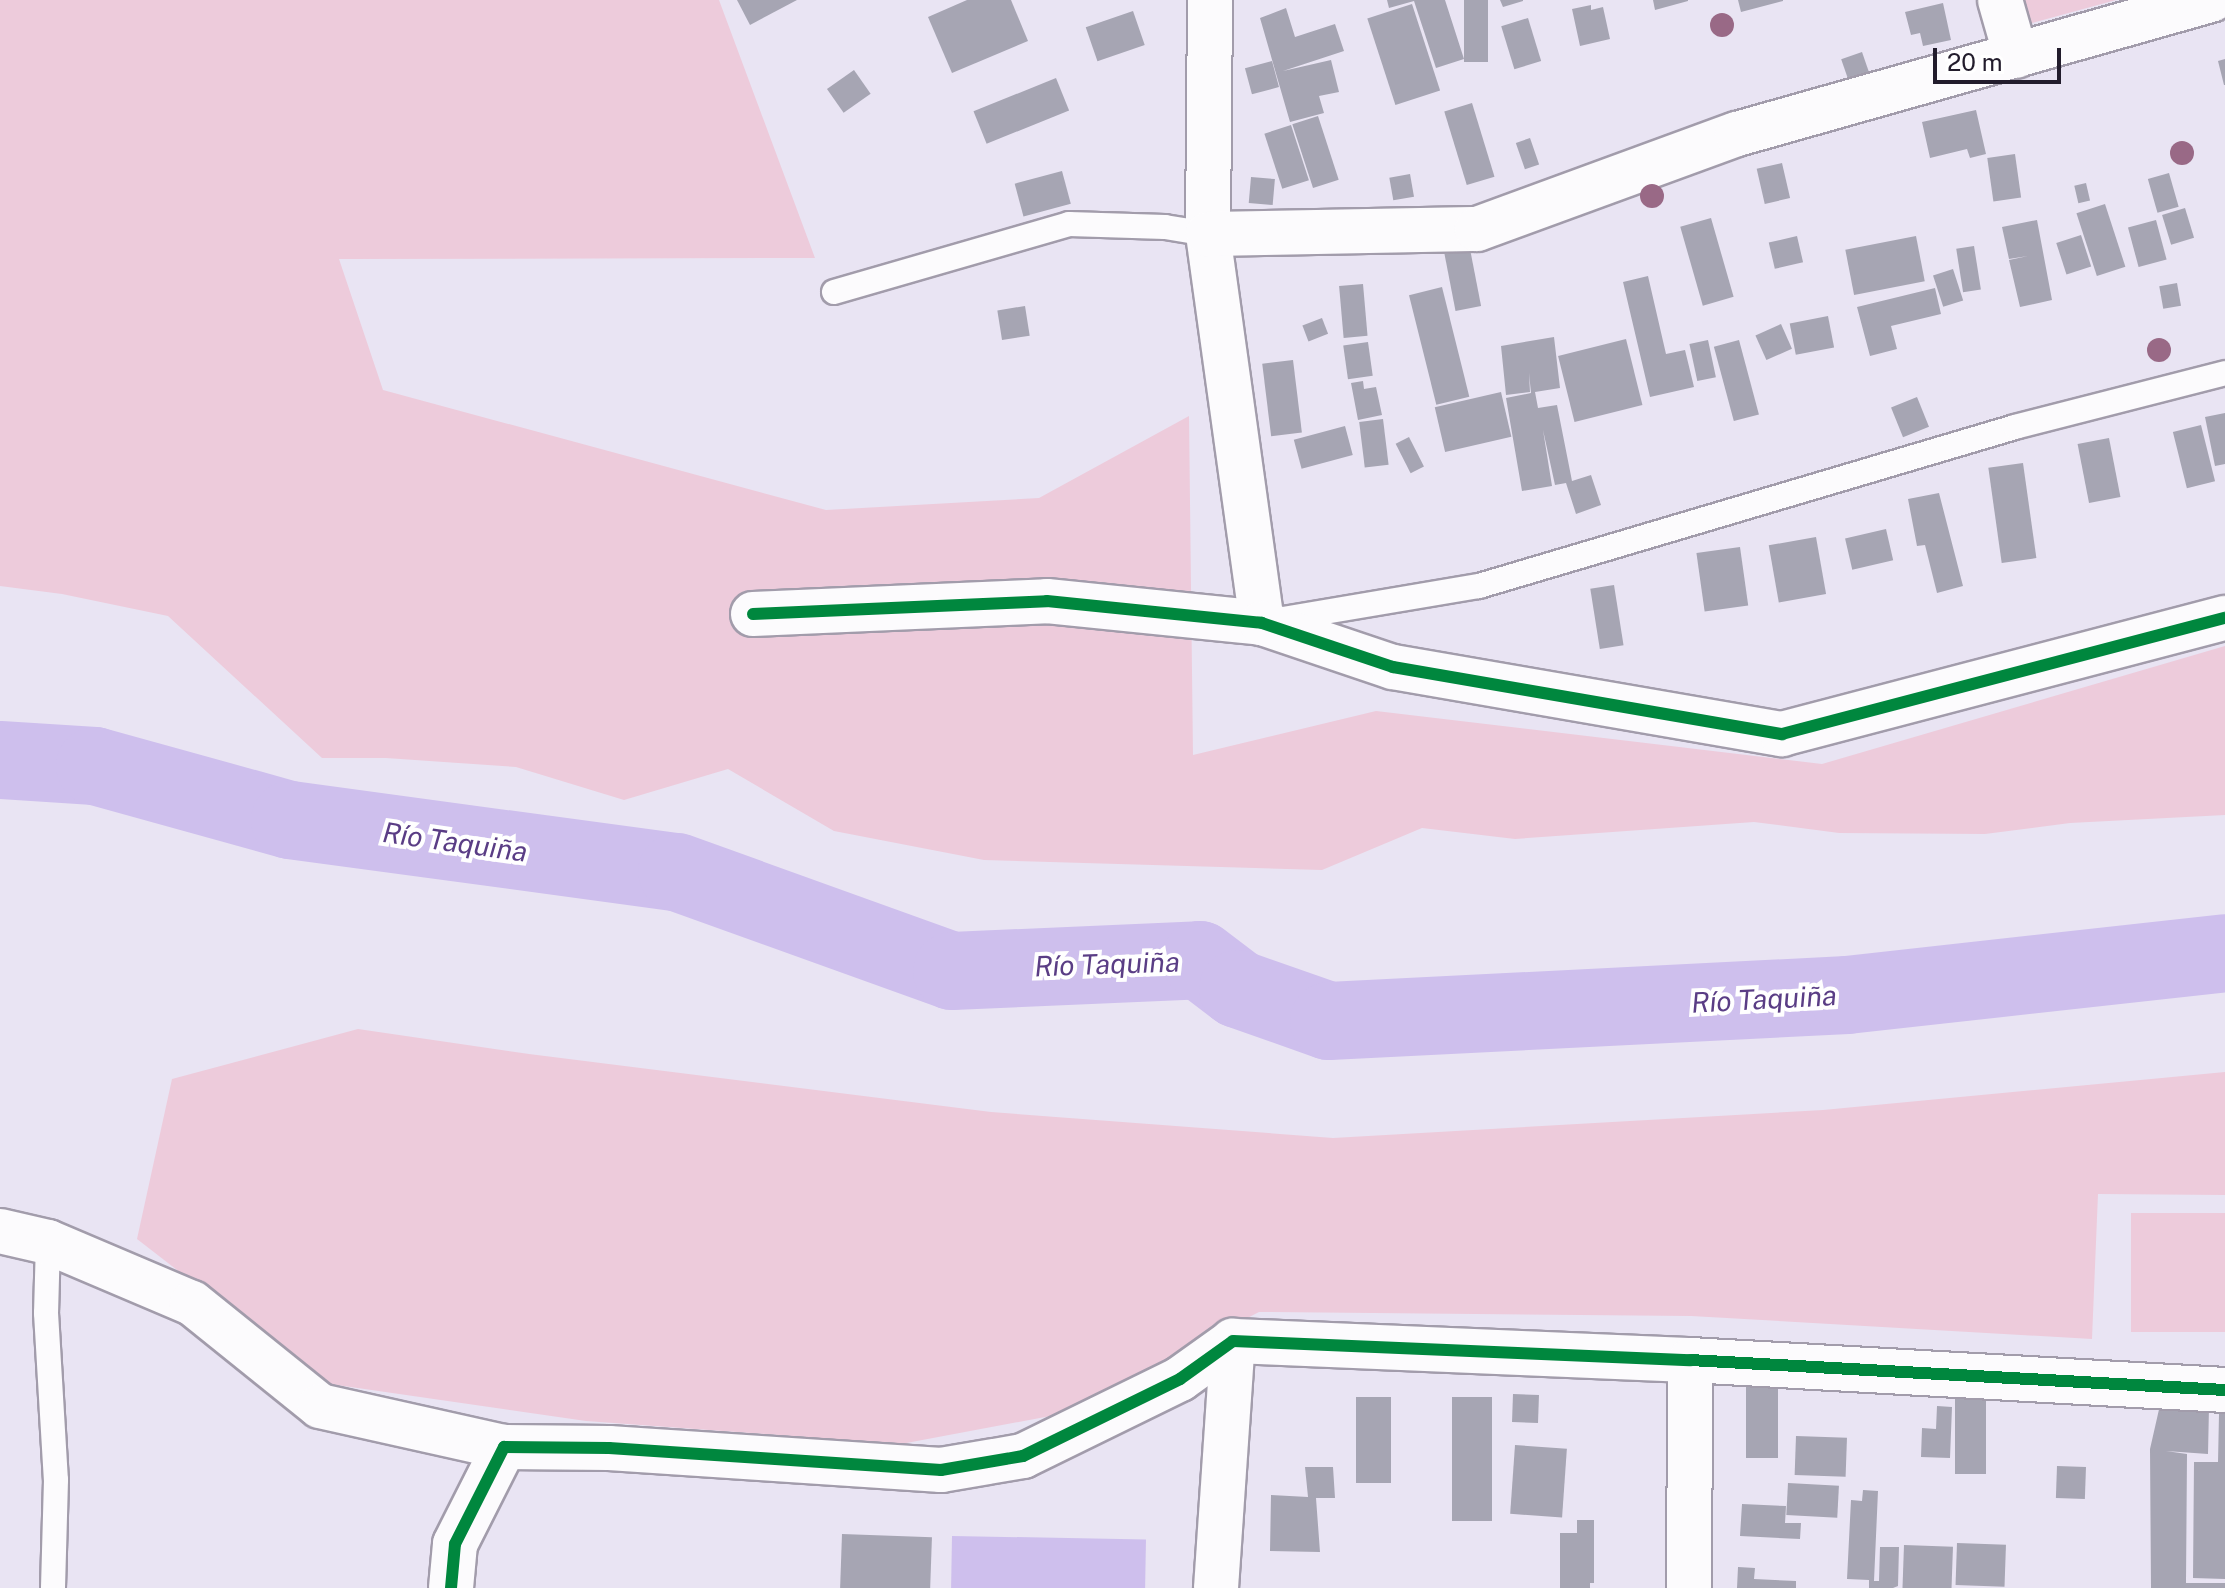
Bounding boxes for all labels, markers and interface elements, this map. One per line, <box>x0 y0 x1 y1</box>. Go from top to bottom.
scale bar <box>1937 32 2065 82</box>
text: 20 m <box>1947 48 2003 76</box>
water label: Río Taquiña <box>381 815 529 869</box>
water label: Río Taquiña <box>1034 945 1180 983</box>
water label: Río Taquiña <box>1690 978 1838 1020</box>

